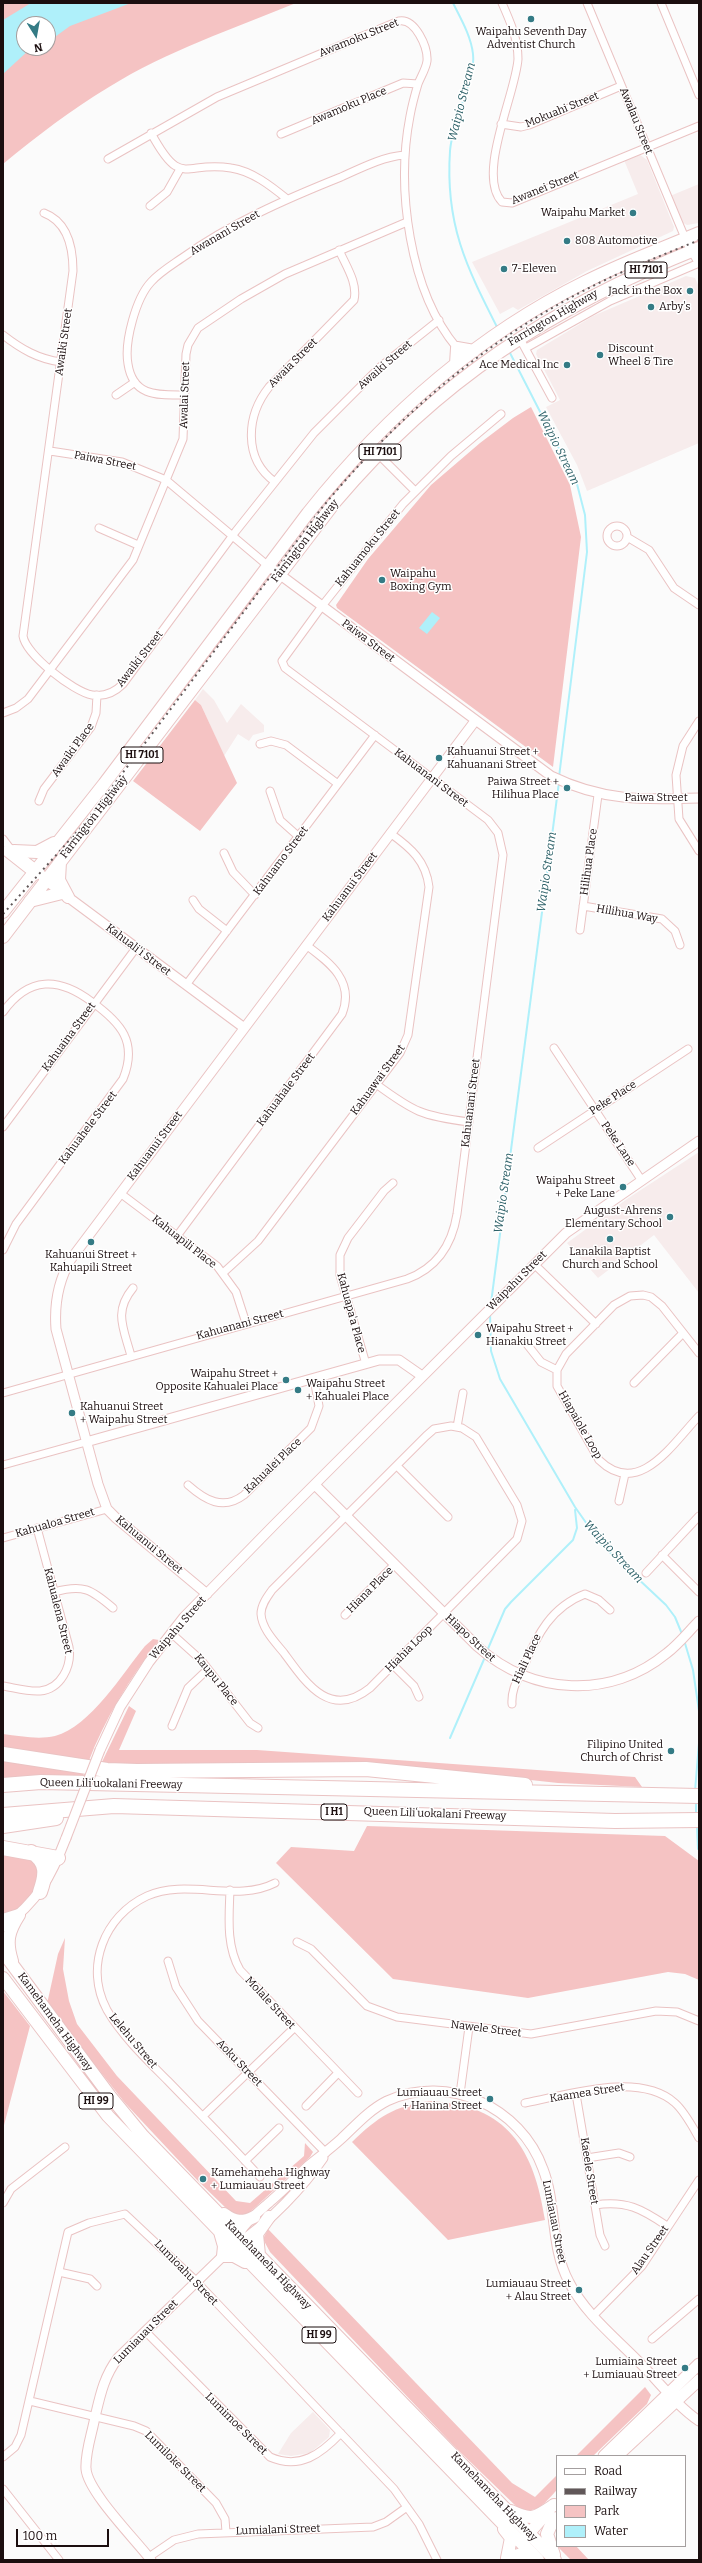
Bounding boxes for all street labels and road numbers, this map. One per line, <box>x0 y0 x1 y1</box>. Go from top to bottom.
street label: Awamoku Street <box>317 16 401 60</box>
street label: Awamoku Place <box>309 84 389 128</box>
street label: Awalau Street <box>617 86 655 156</box>
street label: Mokuahi Street <box>523 89 601 131</box>
street label: Awanei Street <box>509 169 581 207</box>
street label: Awanani Street <box>188 208 262 258</box>
road number: HI 7101 <box>625 262 667 278</box>
street label: Farrington Highway <box>506 287 600 349</box>
street label: Awaiki Street <box>53 308 75 376</box>
street label: Awaia Street <box>266 336 320 390</box>
street label: Awaiki Street <box>355 338 415 392</box>
street label: Awalai Street <box>177 361 193 429</box>
road number: HI 7101 <box>359 444 401 460</box>
street label: Paiwa Street <box>73 448 137 474</box>
street label: Farrington Highway <box>269 497 341 585</box>
street label: Kahuamoku Street <box>333 507 403 589</box>
street label: Paiwa Street <box>339 617 397 665</box>
street label: Awaiki Street <box>114 628 166 690</box>
street label: Awaiki Place <box>49 720 97 780</box>
street label: Kahuanani Street <box>391 746 471 810</box>
road number: HI 7101 <box>121 747 163 763</box>
street label: Farrington Highway <box>58 773 130 861</box>
street label: Paiwa Street <box>624 791 688 805</box>
street label: Kahuamo Street <box>251 824 311 898</box>
street label: Hilihua Place <box>578 828 600 896</box>
street label: Kahuanui Street <box>320 850 380 924</box>
street label: Hilihua Way <box>595 902 659 926</box>
street label: Kahuali'i Street <box>103 921 173 979</box>
street label: Kahuaina Street <box>39 1000 99 1074</box>
street label: Kahuawai Street <box>348 1042 408 1118</box>
street label: Kahuahale Street <box>254 1051 318 1129</box>
street label: Kahuanani Street <box>459 1058 483 1148</box>
street label: Peke Place <box>587 1078 639 1118</box>
street label: Kahuahele Street <box>56 1089 120 1167</box>
street label: Kahuanui Street <box>125 1109 185 1183</box>
street label: Peke Lane <box>598 1119 638 1169</box>
street label: Kahuapili Place <box>149 1213 219 1271</box>
street label: Waipahu Street <box>484 1248 550 1314</box>
street label: Kahuapa'a Place <box>334 1271 368 1355</box>
street label: Kahuanani Street <box>195 1307 285 1343</box>
street label: Hiapaiole Loop <box>555 1389 605 1461</box>
street label: Kahualei Place <box>242 1435 304 1497</box>
street label: Kahualoa Street <box>14 1505 96 1541</box>
street label: Kahuanui Street <box>113 1513 185 1577</box>
street label: Hiana Place <box>344 1564 396 1616</box>
street label: Kahualena Street <box>41 1566 75 1656</box>
street label: Waipahu Street <box>147 1594 209 1662</box>
street label: Hiapo Street <box>442 1611 498 1665</box>
street label: Hiahia Loop <box>383 1623 435 1675</box>
street label: Hiali Place <box>510 1632 544 1686</box>
street label: Kaupu Place <box>191 1652 241 1708</box>
street label: Queen Liliʻuokalani Freeway <box>40 1776 182 1792</box>
road number: I H1 <box>321 1804 347 1820</box>
street label: Queen Liliʻuokalani Freeway <box>363 1805 507 1823</box>
street label: Kamehameha Highway <box>15 1970 95 2074</box>
street label: Molale Street <box>242 1974 298 2032</box>
street label: Lelehu Street <box>106 2011 160 2071</box>
street label: Nawele Street <box>450 2018 522 2040</box>
street label: Aoku Street <box>213 2037 265 2089</box>
street label: Kaamea Street <box>549 2081 625 2105</box>
road number: HI 99 <box>79 2093 113 2109</box>
street label: Kaeele Street <box>577 2136 601 2206</box>
street label: Lumiauau Street <box>539 2179 569 2265</box>
street label: Kamehameha Highway <box>222 2218 314 2312</box>
street label: Alau Street <box>628 2223 672 2277</box>
street label: Lumioahu Street <box>151 2238 221 2308</box>
street label: Lumiauau Street <box>111 2297 181 2367</box>
road number: HI 99 <box>302 2327 336 2343</box>
street label: Lumimoe Street <box>202 2390 270 2458</box>
street label: Lumiloke Street <box>142 2429 208 2495</box>
street label: Kamehameha Highway <box>448 2450 540 2544</box>
street label: Lumialani Street <box>235 2522 321 2538</box>

